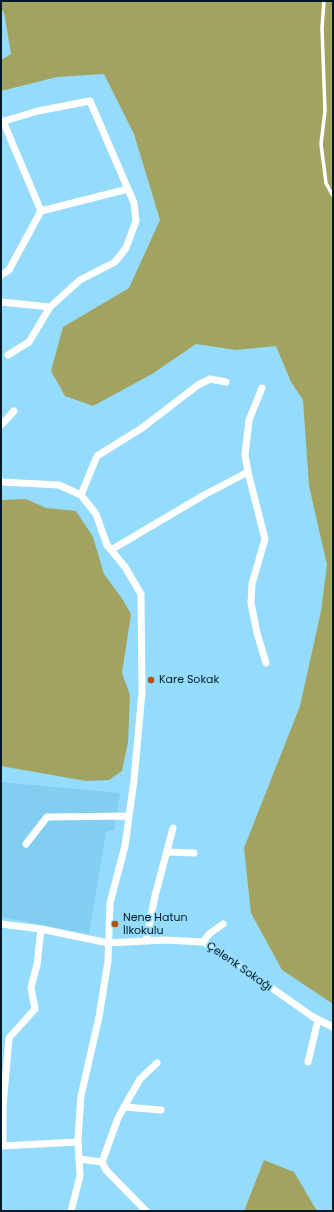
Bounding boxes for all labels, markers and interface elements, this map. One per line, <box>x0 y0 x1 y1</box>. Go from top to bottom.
place label: Kare Sokak <box>159 673 219 687</box>
marker: Kare Sokak <box>146 675 156 685</box>
place label: Nene Hatun İlkokulu <box>123 911 187 937</box>
marker: Nene Hatun İlkokulu <box>110 919 120 929</box>
street label: Çelenk Sokağı <box>204 939 274 995</box>

